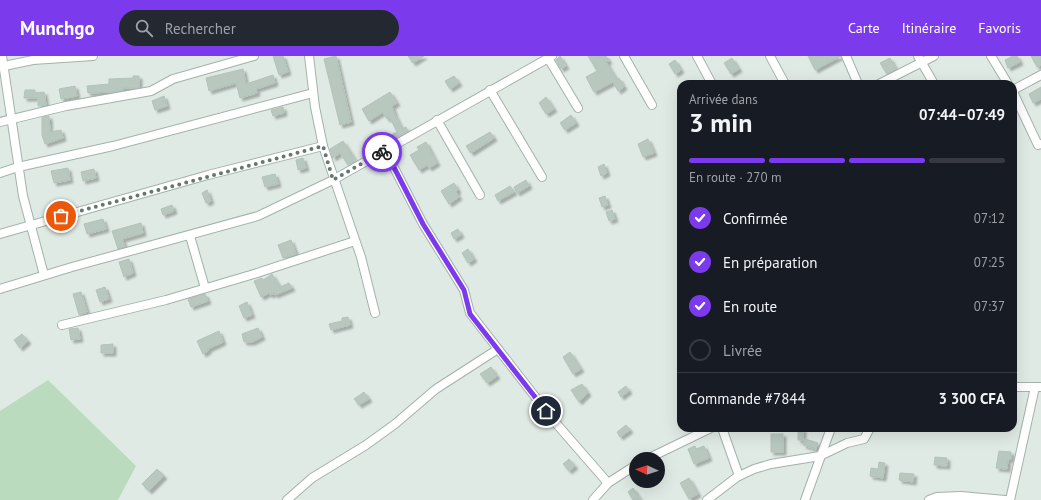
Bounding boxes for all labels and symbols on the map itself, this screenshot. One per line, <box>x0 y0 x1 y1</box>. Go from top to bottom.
courier <box>362 132 402 172</box>
pin <box>44 199 78 233</box>
pin <box>529 394 563 428</box>
north arrow <box>629 452 665 488</box>

